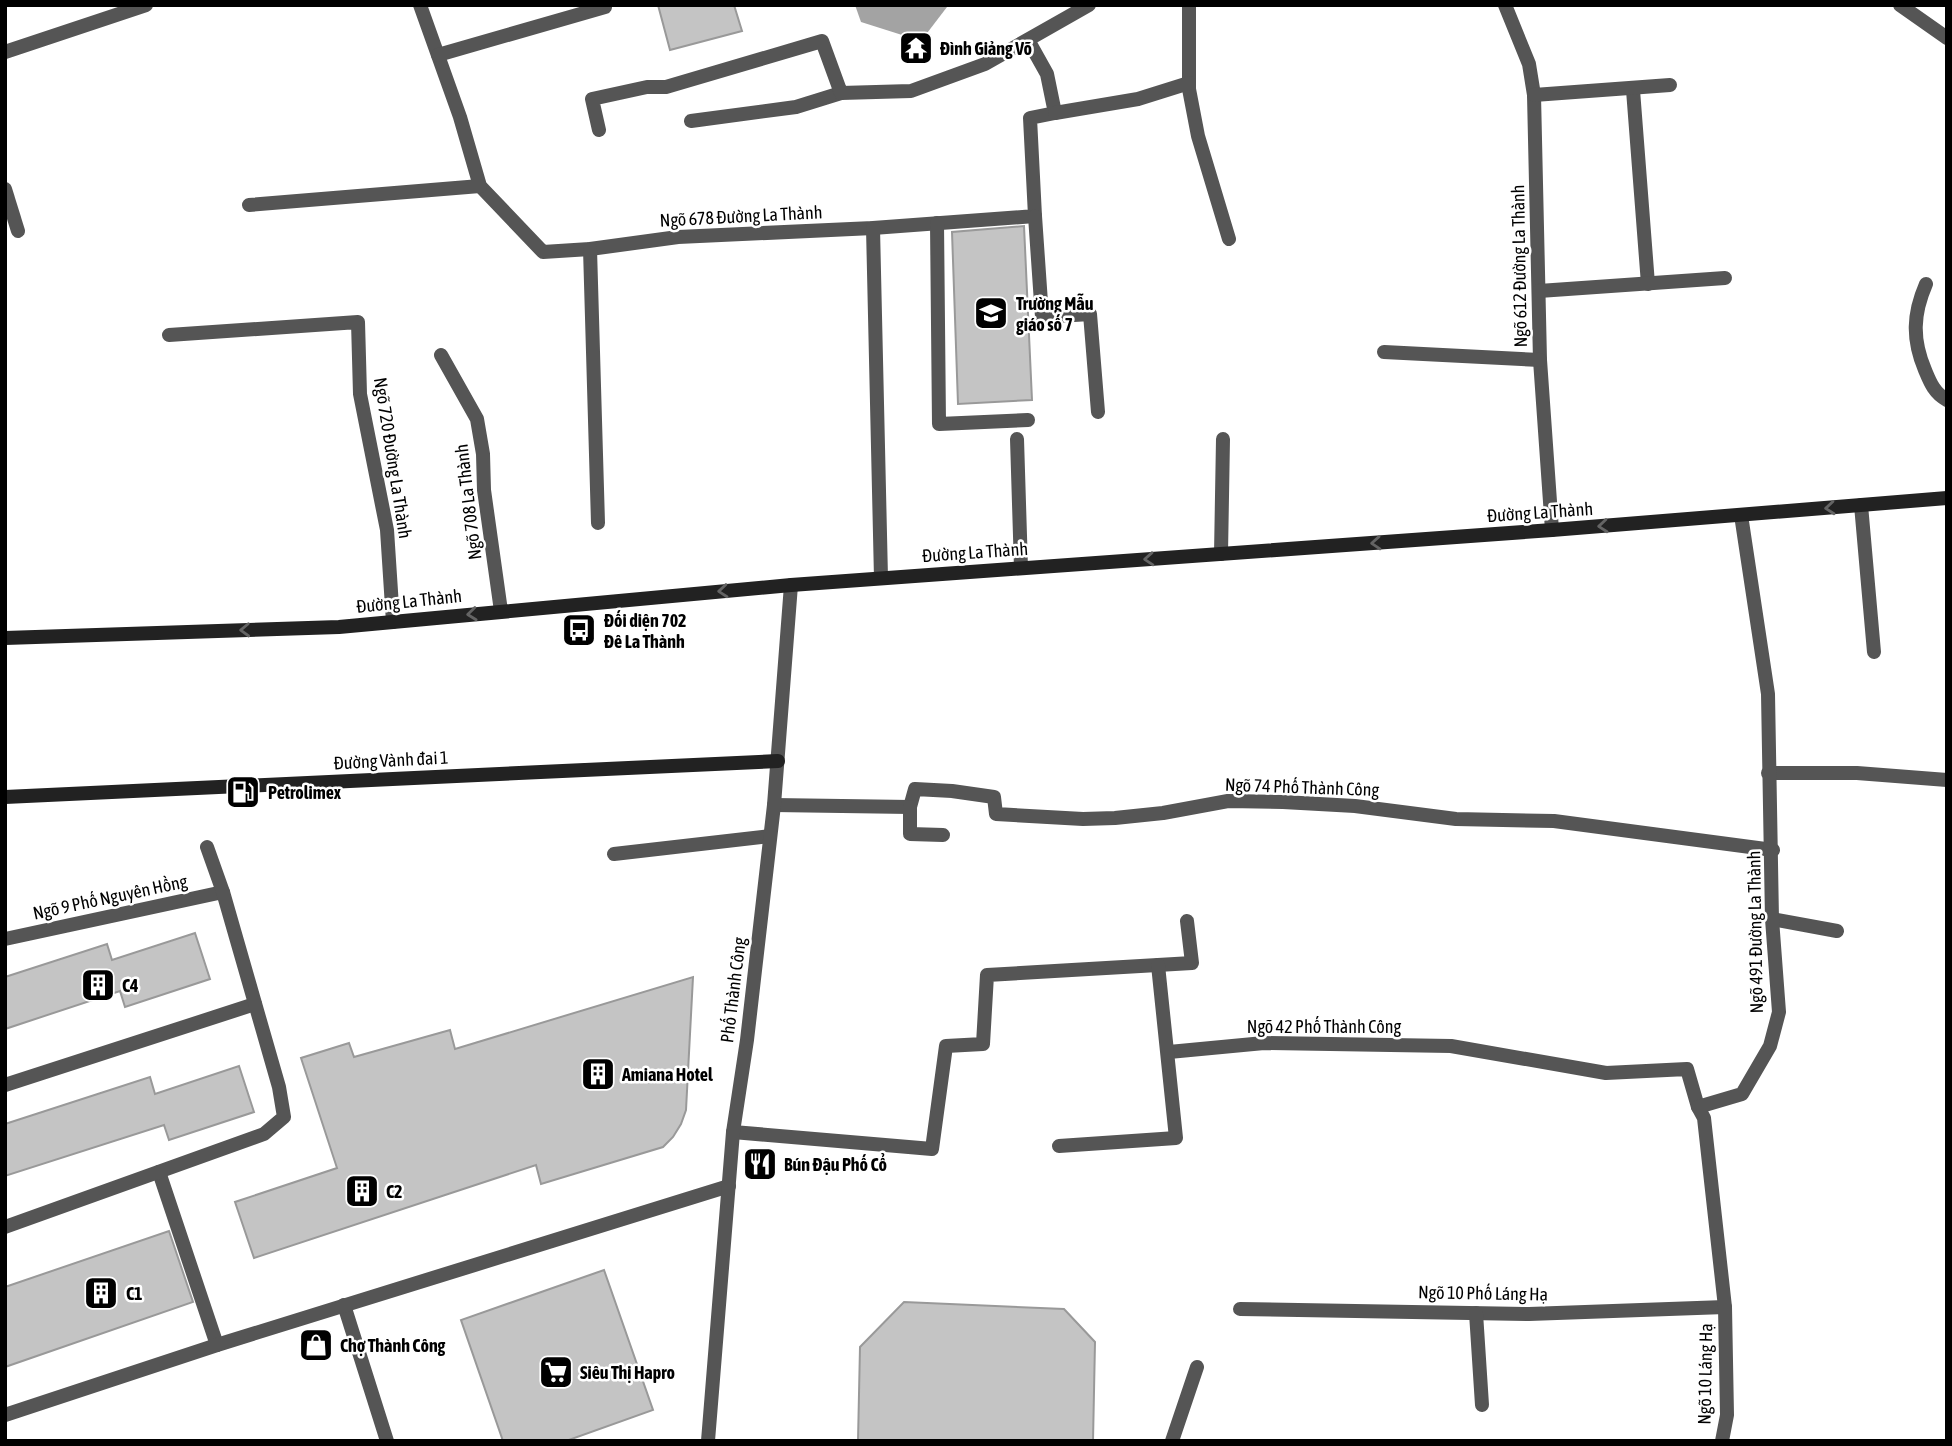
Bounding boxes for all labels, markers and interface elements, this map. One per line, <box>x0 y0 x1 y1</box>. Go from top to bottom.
temple icon: Đình Giảng Võ <box>897 29 935 67</box>
place label: Đình Giảng Võ <box>940 38 1032 59</box>
street label: Ngõ 612 Đường La Thành <box>1507 184 1531 348</box>
street label: Ngõ 678 Đường La Thành <box>659 201 823 231</box>
place label: Trường Mẫu giáo số 7 <box>1016 293 1094 335</box>
school or university icon: Trường Mẫu giáo số 7 <box>972 294 1010 332</box>
street label: Ngõ 720 Đường La Thành <box>370 376 416 540</box>
street label: Ngõ 708 La Thành <box>450 443 486 561</box>
street label: Đường La Thành <box>1486 498 1594 526</box>
one-way arrow <box>1824 500 1835 515</box>
one-way arrow <box>1597 518 1608 533</box>
one-way arrow <box>1371 535 1382 550</box>
street label: Đường La Thành <box>921 538 1029 566</box>
one-way arrow <box>1144 551 1155 566</box>
one-way arrow <box>717 583 728 598</box>
street label: Đường La Thành <box>355 585 463 617</box>
one-way arrow <box>466 606 477 621</box>
place label: Đối diện 702 Đê La Thành <box>604 610 687 652</box>
bus stop icon: Đối diện 702 Đê La Thành <box>560 611 598 649</box>
one-way arrow <box>239 623 250 638</box>
street label: Đường Vành đai 1 <box>333 747 449 773</box>
fuel station icon: Petrolimex <box>224 773 262 811</box>
street label: Ngõ 74 Phố Thành Công <box>1224 773 1380 800</box>
place label: Petrolimex <box>268 782 342 803</box>
street label: Ngõ 491 Đường La Thành <box>1743 850 1767 1014</box>
street label: Ngõ 9 Phố Nguyên Hồng <box>31 869 189 924</box>
street label: Phố Thành Công <box>715 936 750 1044</box>
building icon: C4 <box>79 966 117 1004</box>
place label: C4 <box>122 975 139 996</box>
street label: Ngõ 42 Phố Thành Công <box>1247 1015 1401 1037</box>
building icon: Amiana Hotel <box>579 1055 617 1093</box>
place label: Amiana Hotel <box>621 1064 713 1085</box>
restaurant icon: Bún Đậu Phố Cổ <box>741 1145 779 1183</box>
place label: Bún Đậu Phố Cổ <box>784 1153 887 1175</box>
building icon: C2 <box>343 1172 381 1210</box>
place label: C2 <box>386 1181 403 1202</box>
building icon: C1 <box>82 1274 120 1312</box>
street label: Ngõ 10 Phố Láng Hạ <box>1418 1280 1548 1305</box>
place label: C1 <box>126 1283 143 1304</box>
street label: Ngõ 10 Láng Hạ <box>1694 1323 1716 1425</box>
shop icon: Chợ Thành Công <box>297 1326 335 1364</box>
place label: Chợ Thành Công <box>340 1335 446 1356</box>
supermarket icon: Siêu Thị Hapro <box>537 1353 575 1391</box>
place label: Siêu Thị Hapro <box>580 1362 675 1383</box>

